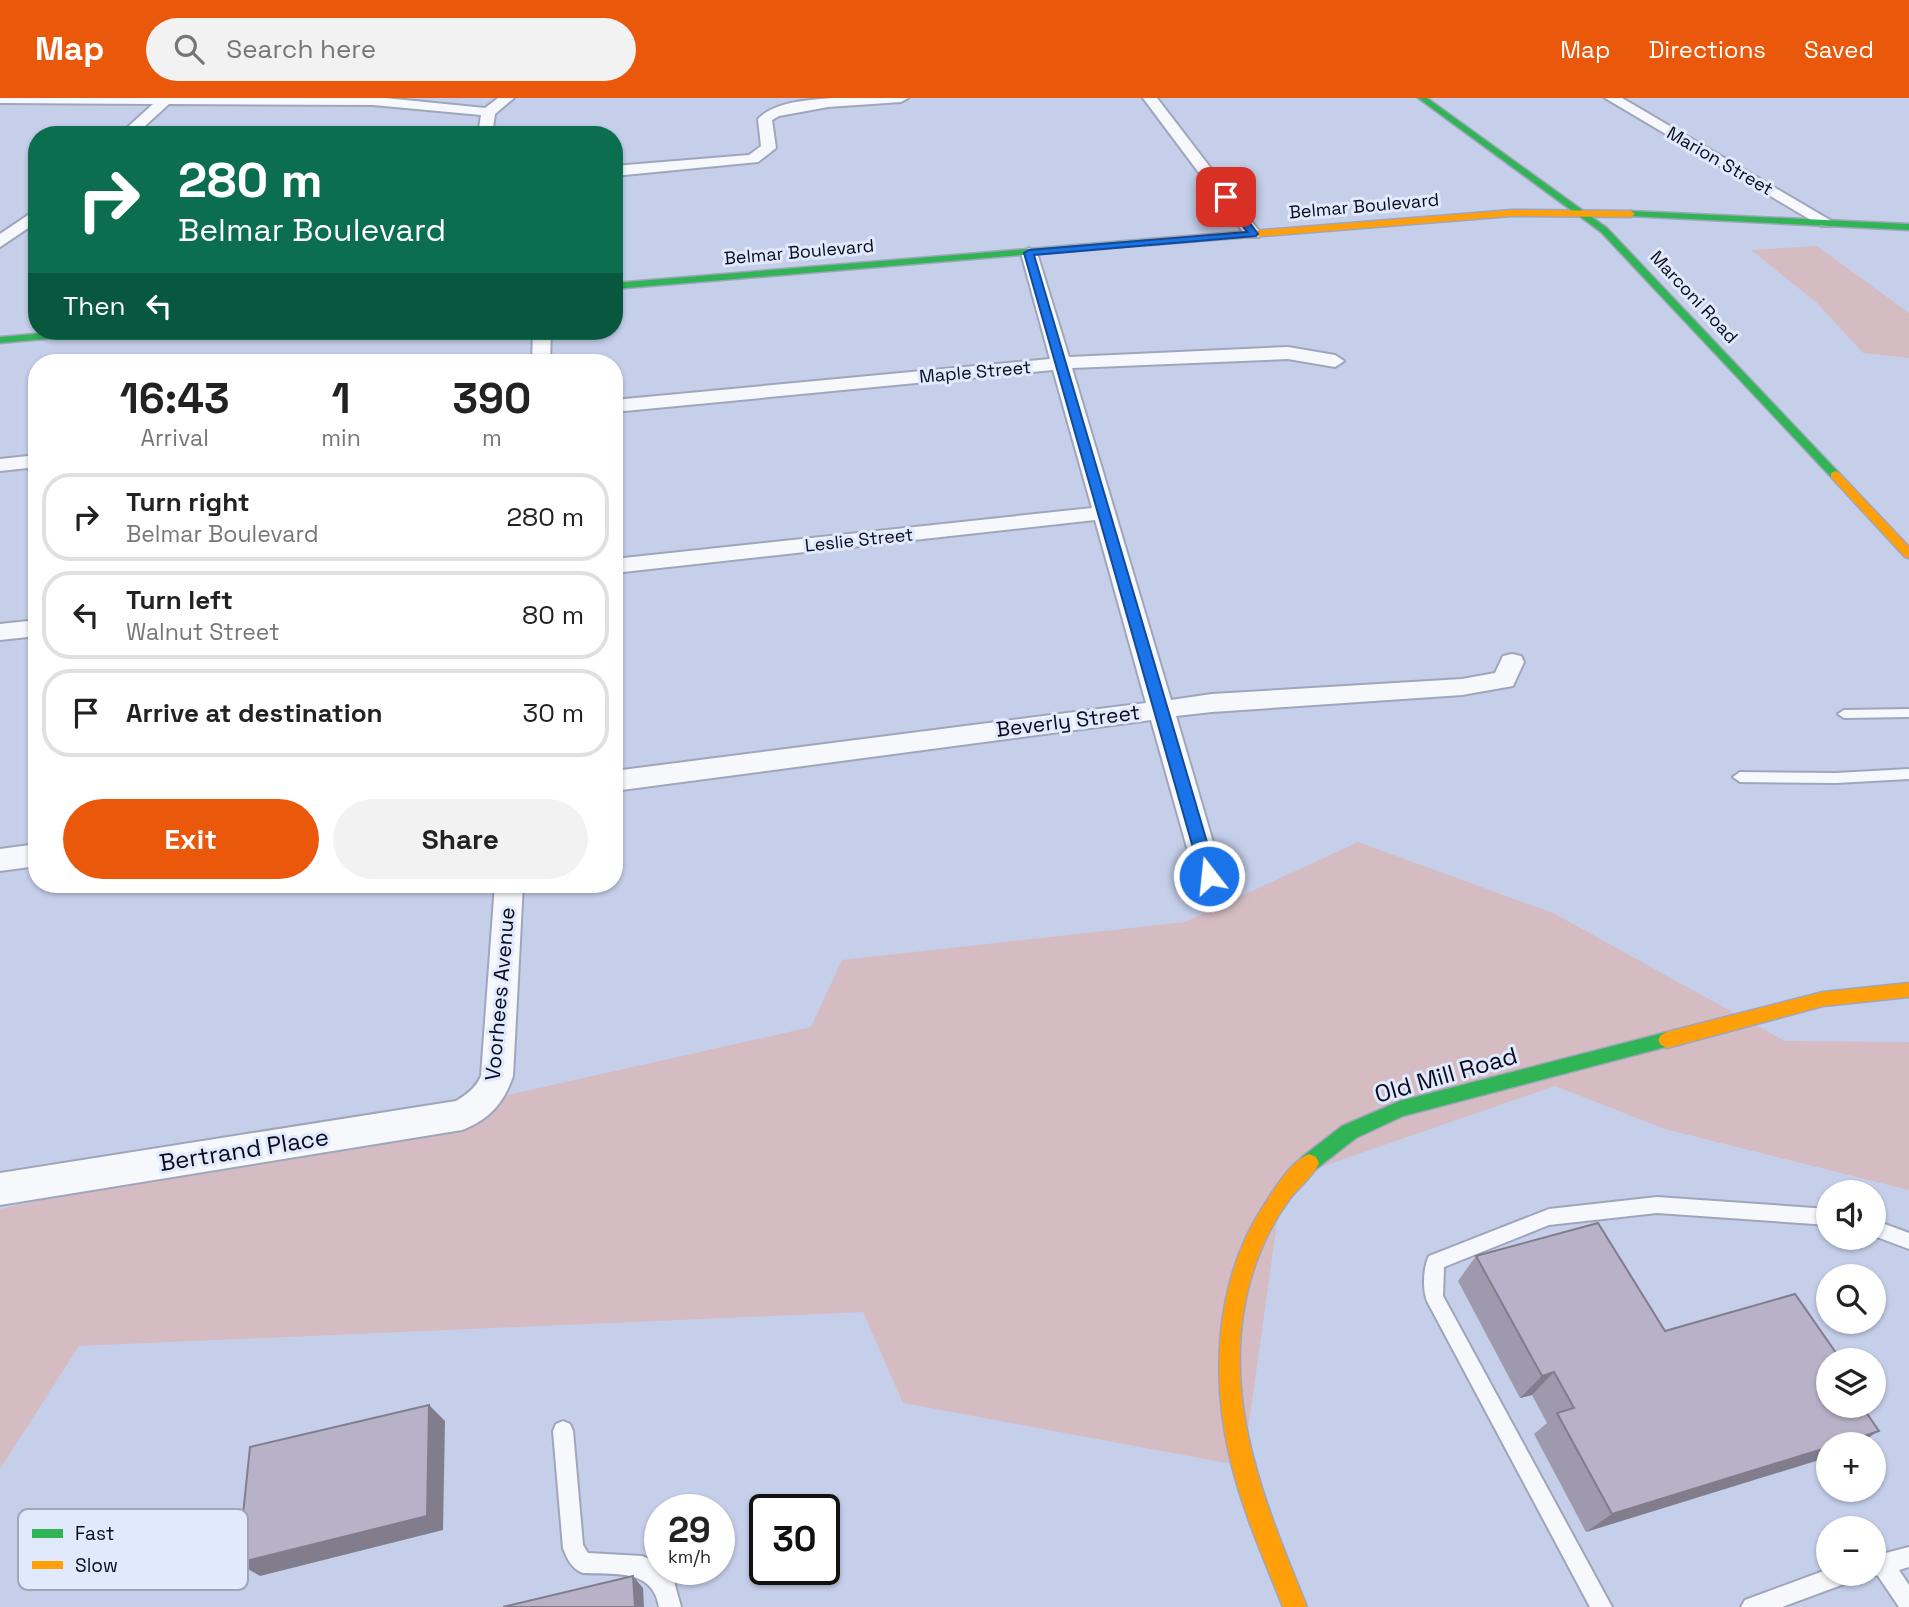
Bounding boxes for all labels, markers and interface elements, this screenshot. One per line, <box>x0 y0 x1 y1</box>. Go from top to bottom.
search box <box>146 18 636 81</box>
text: Map <box>35 28 104 70</box>
icon: search <box>170 30 208 68</box>
text: Search here <box>226 32 376 66</box>
text: Map <box>1560 34 1610 65</box>
text: Directions <box>1648 34 1766 65</box>
text: Saved <box>1804 34 1874 65</box>
street label: Marion Street <box>1663 121 1777 200</box>
text: 280 m <box>178 149 323 211</box>
icon: right <box>63 154 154 245</box>
pin <box>1196 167 1256 227</box>
icon: arrive <box>1207 178 1245 216</box>
street label: Belmar Boulevard <box>1288 187 1440 224</box>
text: Belmar Boulevard <box>178 210 446 250</box>
street label: Belmar Boulevard <box>723 233 875 270</box>
street label: Marconi Road <box>1646 245 1743 348</box>
icon: left <box>140 287 178 325</box>
text: Then <box>63 289 126 323</box>
street label: Maple Street <box>918 355 1032 388</box>
text: 16:43 <box>120 372 229 425</box>
text: 1 <box>331 372 350 425</box>
text: 390 <box>452 372 531 425</box>
text: Arrival <box>140 423 209 453</box>
text: min <box>321 423 361 453</box>
text: m <box>482 423 502 453</box>
text: Turn right <box>126 485 250 519</box>
icon: right <box>67 498 105 536</box>
text: 280 m <box>506 500 584 534</box>
text: Belmar Boulevard <box>126 519 319 549</box>
street label: Leslie Street <box>804 522 914 557</box>
text: Turn left <box>126 583 233 617</box>
icon: left <box>67 596 105 634</box>
text: 80 m <box>522 598 584 632</box>
text: Walnut Street <box>126 617 280 647</box>
icon: arrive <box>67 694 105 732</box>
text: Arrive at destination <box>126 696 383 730</box>
text: 30 m <box>523 696 584 730</box>
street label: Beverly Street <box>994 698 1141 743</box>
button: Exit <box>63 799 319 879</box>
button: Share <box>333 799 588 879</box>
position arrow <box>1172 839 1246 913</box>
street label: Voorhees Avenue <box>478 906 521 1082</box>
street label: Old Mill Road <box>1371 1039 1521 1110</box>
street label: Bertrand Place <box>157 1121 331 1178</box>
map controls <box>1816 1180 1886 1586</box>
button: sound <box>1816 1180 1886 1250</box>
button: search <box>1816 1264 1886 1334</box>
button: layers <box>1816 1348 1886 1418</box>
button: + <box>1816 1432 1886 1502</box>
speed limit sign: 30 <box>749 1494 840 1585</box>
text: 29 <box>668 1508 711 1552</box>
legend <box>18 1509 248 1590</box>
button: − <box>1816 1516 1886 1586</box>
text: Fast <box>75 1521 115 1546</box>
text: km/h <box>668 1545 711 1568</box>
text: Slow <box>75 1553 118 1578</box>

